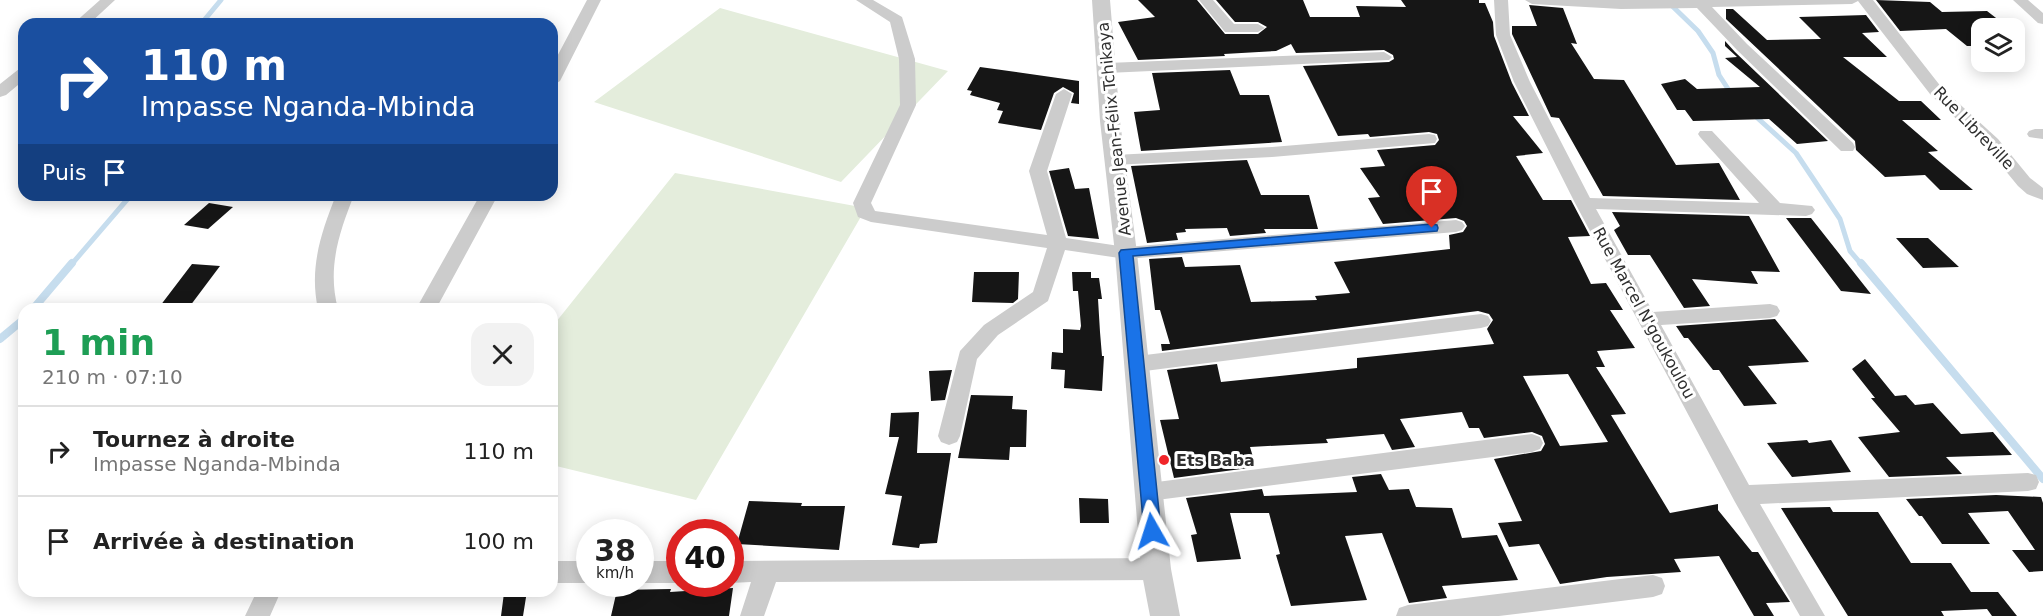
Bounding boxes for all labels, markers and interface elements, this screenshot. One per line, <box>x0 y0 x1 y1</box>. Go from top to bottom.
map controls <box>1971 18 2025 72</box>
button: layers <box>1971 18 2025 72</box>
street label: Avenue Jean-Félix Tchikaya <box>1093 21 1135 237</box>
text: 110 m <box>141 41 287 90</box>
icon: right <box>42 42 120 120</box>
street label: Rue Libreville <box>1930 83 2018 173</box>
text: Impasse Nganda-Mbinda <box>141 91 475 122</box>
icon: arrive <box>98 156 131 189</box>
text: Puis <box>42 160 86 185</box>
pin <box>1406 166 1457 228</box>
icon: arrive <box>1415 175 1448 208</box>
street label: Rue Marcel N'goukoulou <box>1589 224 1699 402</box>
text: 1 min <box>42 322 155 363</box>
button: close <box>471 323 534 386</box>
text: 210 m · 07:10 <box>42 365 183 389</box>
text: Tournez à droite <box>93 427 295 452</box>
icon: right <box>42 435 75 468</box>
text: 110 m <box>464 439 534 464</box>
place label: Ets Baba <box>1176 451 1255 470</box>
text: Impasse Nganda-Mbinda <box>93 452 341 476</box>
marker: Ets Baba <box>1157 453 1171 467</box>
position arrow <box>1120 499 1184 563</box>
speed limit sign: 40 <box>666 519 744 597</box>
icon: arrive <box>42 525 75 558</box>
text: Arrivée à destination <box>93 529 355 554</box>
text: 100 m <box>464 529 534 554</box>
text: 38 <box>594 533 636 568</box>
text: km/h <box>596 564 634 582</box>

